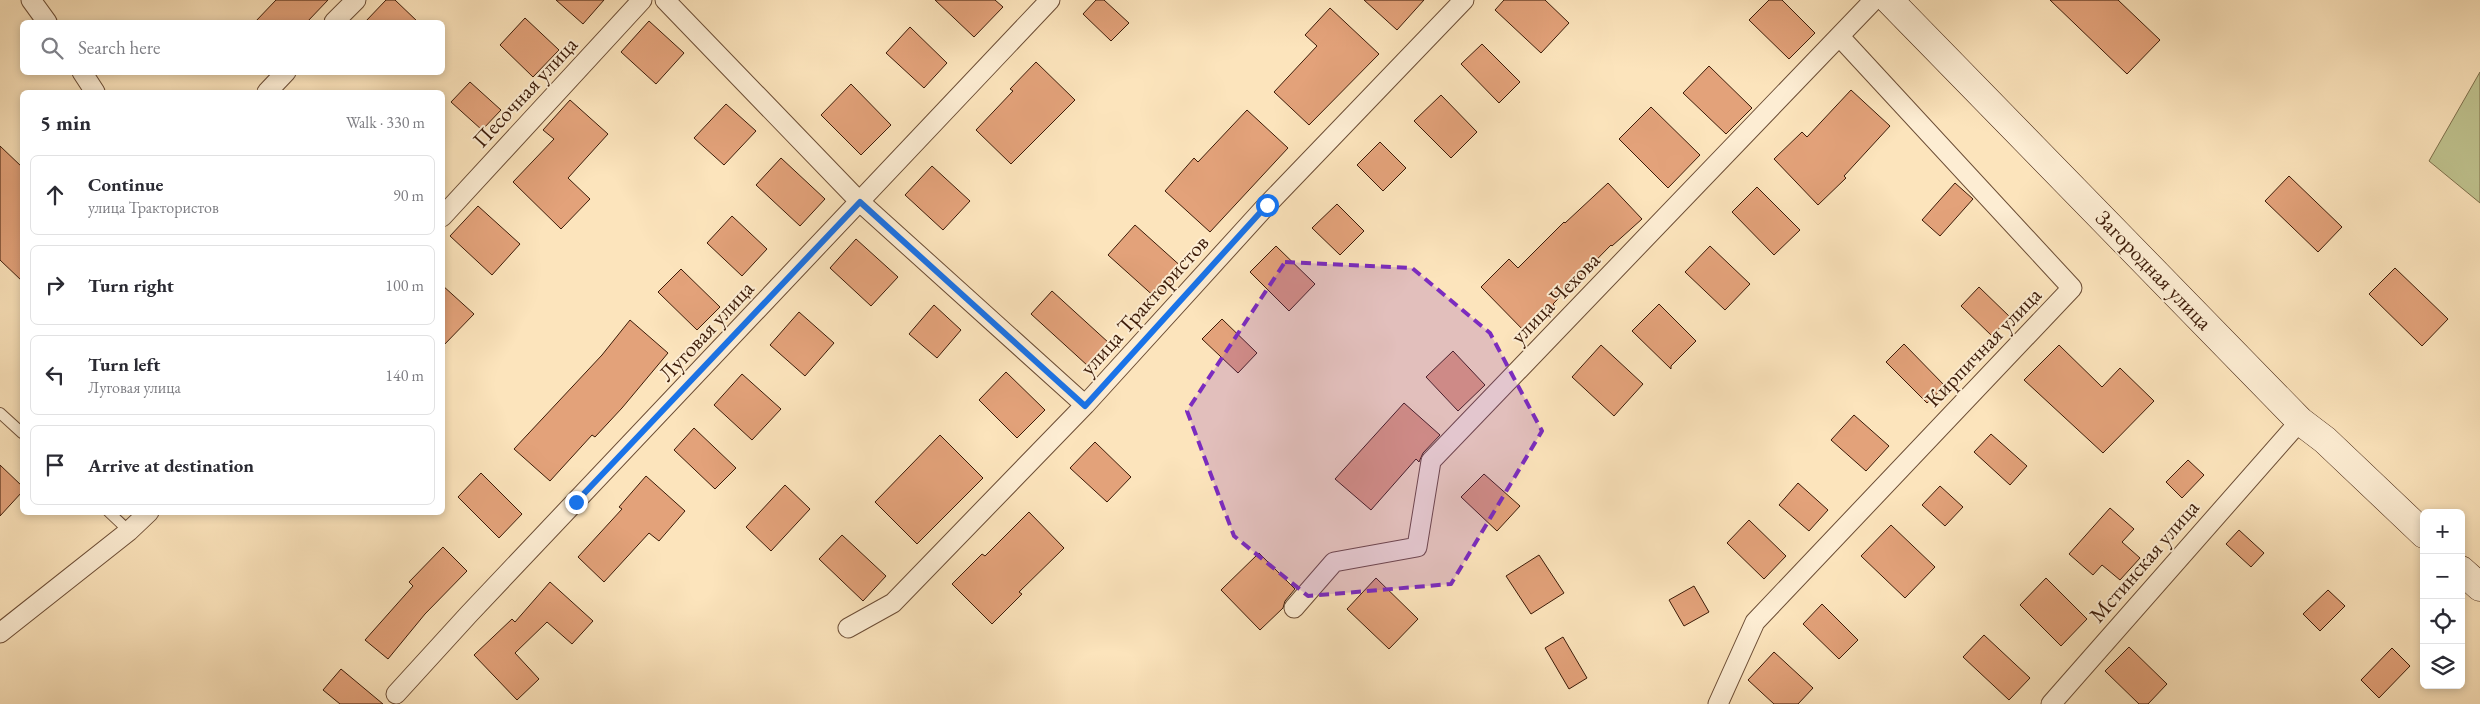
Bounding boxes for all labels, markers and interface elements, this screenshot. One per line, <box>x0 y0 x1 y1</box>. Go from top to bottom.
search box <box>20 20 445 75</box>
street label: Песочная улица <box>466 30 584 154</box>
icon: search <box>38 34 66 62</box>
text: Search here <box>78 35 160 60</box>
text: 5 min <box>40 109 91 136</box>
text: Walk · 330 m <box>346 112 425 133</box>
text: Continue <box>88 172 163 197</box>
icon: ahead <box>41 181 69 209</box>
text: 90 m <box>393 185 424 206</box>
route start <box>1256 194 1279 217</box>
text: улица Трактористов <box>88 197 219 218</box>
street label: Загородная улица <box>2089 204 2219 336</box>
street label: улица Трактористов <box>1073 229 1215 381</box>
street label: улица Чехова <box>1504 246 1606 350</box>
icon: right <box>41 271 69 299</box>
text: Turn right <box>88 273 174 298</box>
street label: Луговая улица <box>652 274 760 388</box>
text: 100 m <box>385 275 424 296</box>
street label: Кирпичная улица <box>1918 281 2048 413</box>
text: Turn left <box>88 352 160 377</box>
icon: left <box>41 361 69 389</box>
text: 140 m <box>385 365 424 386</box>
text: Луговая улица <box>88 377 181 398</box>
icon: arrive <box>41 451 69 479</box>
text: Arrive at destination <box>88 453 254 478</box>
route end <box>565 491 588 514</box>
street label: Мстинская улица <box>2083 493 2205 628</box>
map controls <box>2420 509 2465 689</box>
button: + <box>2420 509 2465 554</box>
button: − <box>2420 554 2465 599</box>
button: locate <box>2420 599 2465 644</box>
button: layers <box>2420 644 2465 689</box>

